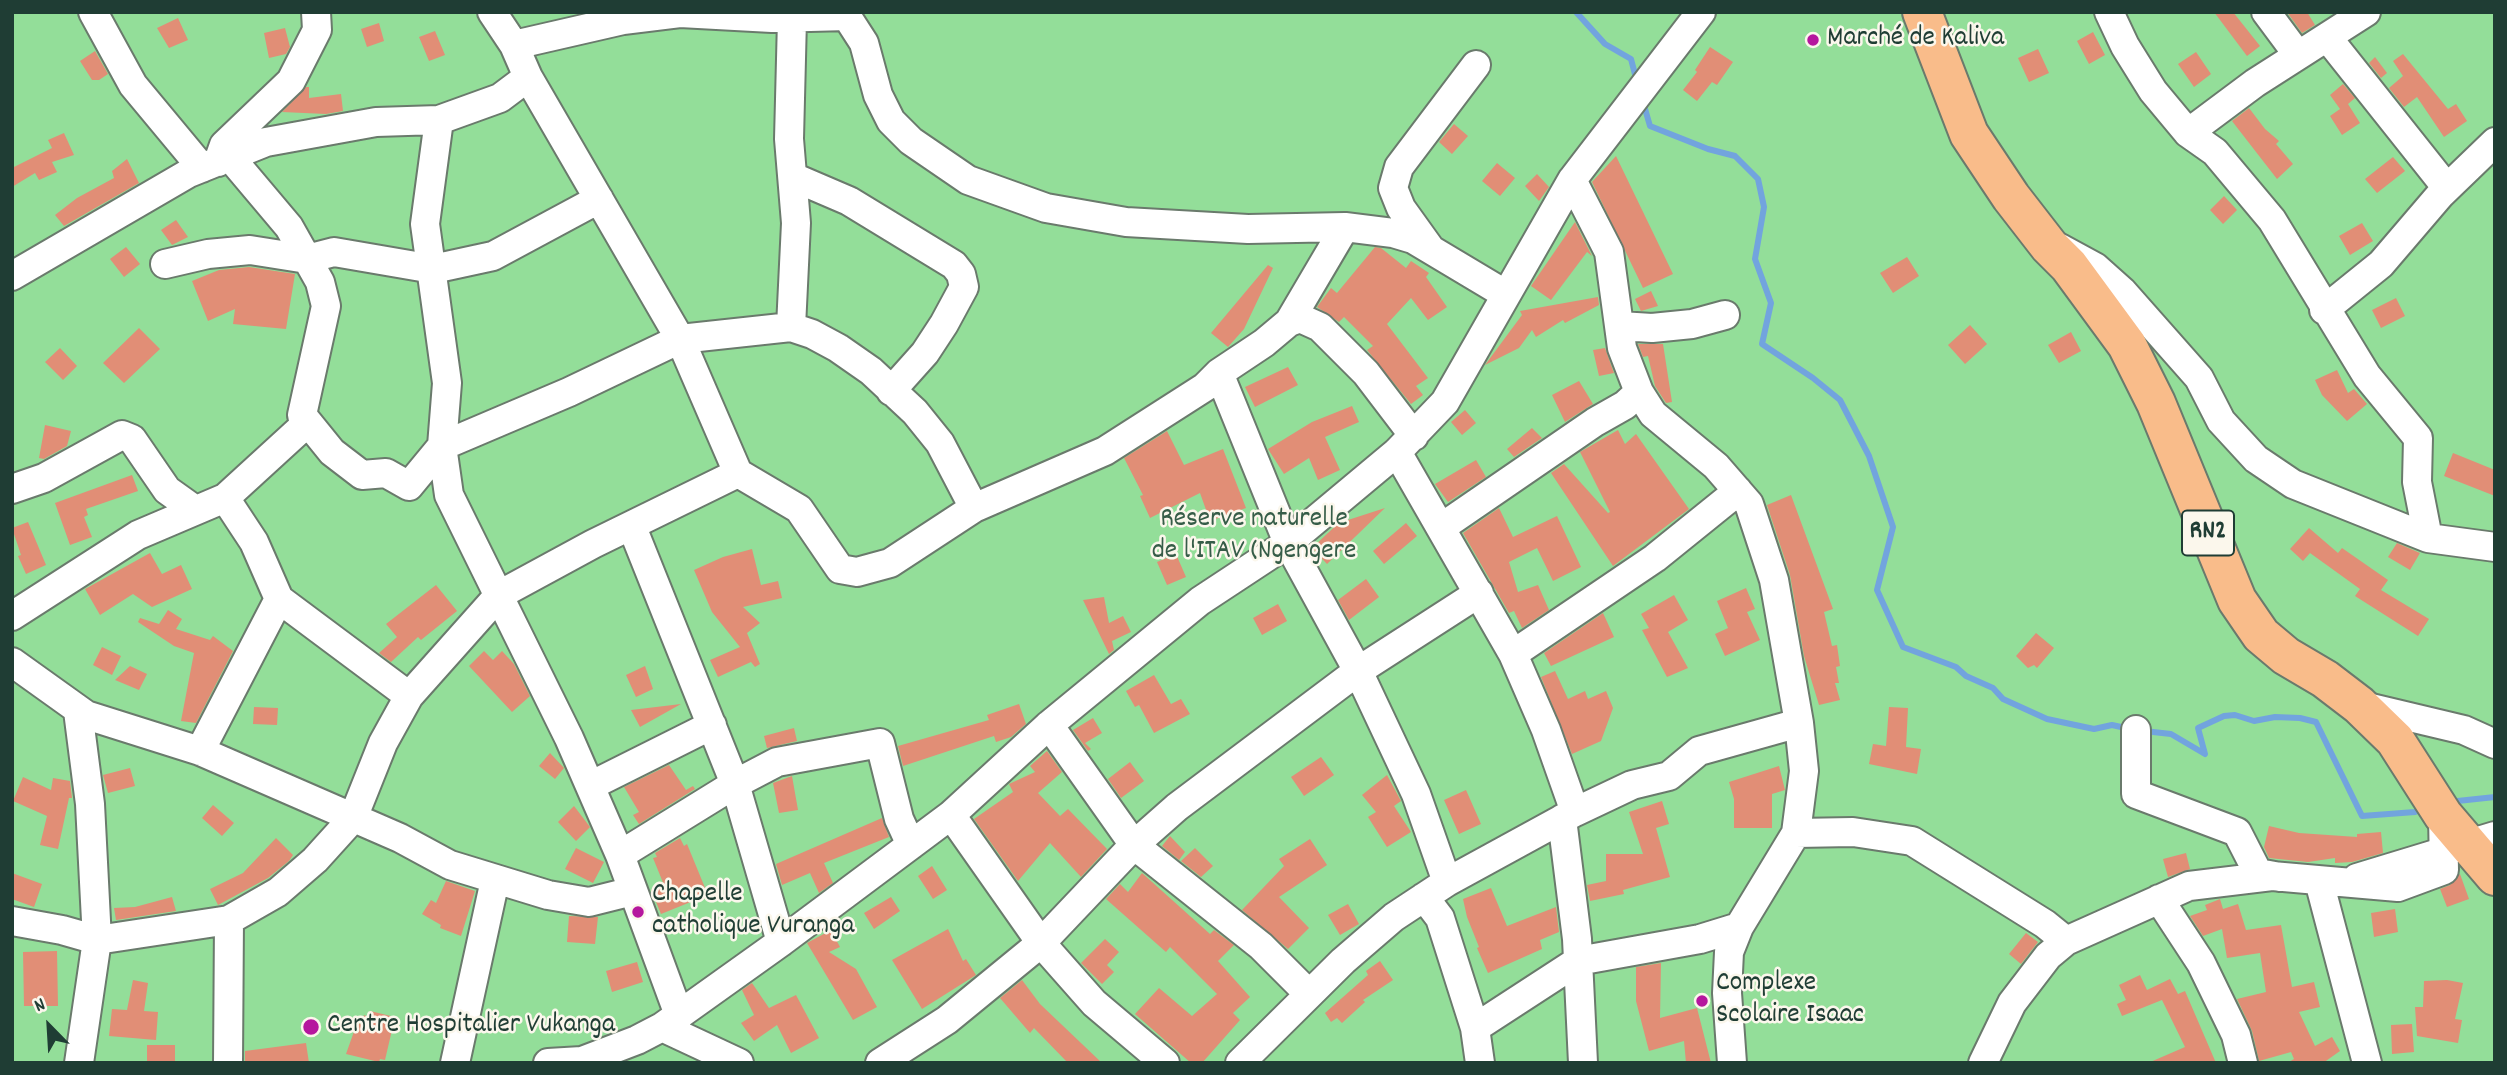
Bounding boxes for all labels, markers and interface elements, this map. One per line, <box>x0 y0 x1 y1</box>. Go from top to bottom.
place label: Marché de Kaliva <box>1827 23 2004 57</box>
marker: Marché de Kaliva <box>1805 32 1821 48</box>
park label: Réserve naturelle de l'ITAV (Ngengere <box>1152 504 1356 570</box>
road number: RN2 <box>2182 510 2234 555</box>
place label: Chapelle catholique Vuranga <box>652 879 854 945</box>
marker: Chapelle catholique Vuranga <box>630 904 646 920</box>
place label: Complexe Scolaire Isaac <box>1716 968 1864 1034</box>
north arrow <box>14 991 84 1061</box>
text: N <box>30 992 50 1021</box>
marker: Complexe Scolaire Isaac <box>1694 993 1710 1009</box>
place label: Centre Hospitalier Vukanga <box>327 1010 615 1044</box>
marker: Centre Hospitalier Vukanga <box>301 1017 321 1037</box>

